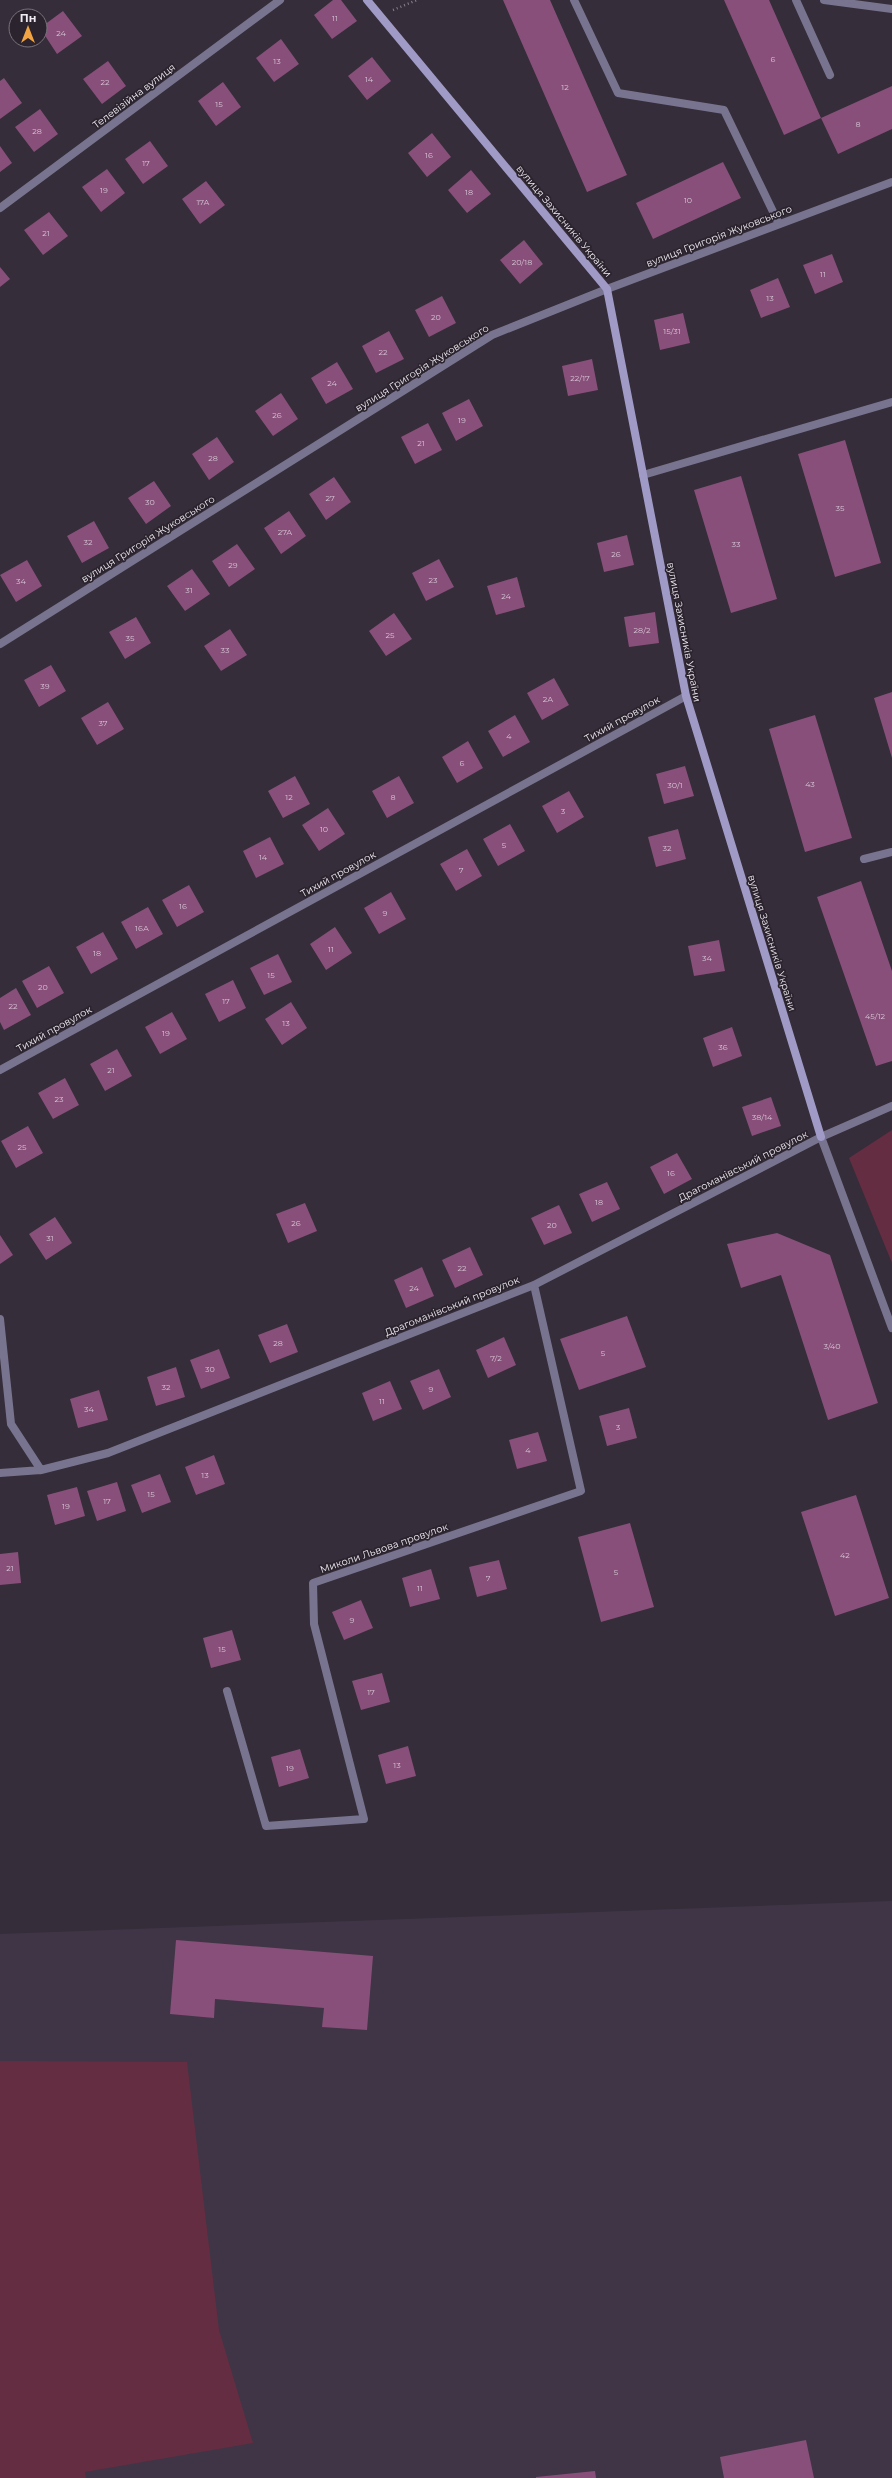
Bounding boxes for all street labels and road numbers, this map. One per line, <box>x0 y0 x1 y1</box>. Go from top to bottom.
street label: Телевізійна вулиця <box>90 61 178 131</box>
street label: вулиця Захисників України <box>513 162 615 280</box>
street label: вулиця Григорія Жуковського <box>644 202 794 270</box>
street label: вулиця Григорія Жуковського <box>353 321 491 415</box>
street label: вулиця Григорія Жуковського <box>79 492 217 586</box>
street label: вулиця Захисників України <box>664 561 704 703</box>
street label: Тихий провулок <box>582 693 662 745</box>
street label: Тихий провулок <box>298 848 378 900</box>
street label: вулиця Захисників України <box>745 873 799 1013</box>
street label: Тихий провулок <box>14 1003 94 1055</box>
street label: Драгоманівський провулок <box>676 1127 810 1205</box>
street label: Драгоманівський провулок <box>383 1273 521 1339</box>
street label: Миколи Львова провулок <box>318 1520 450 1576</box>

